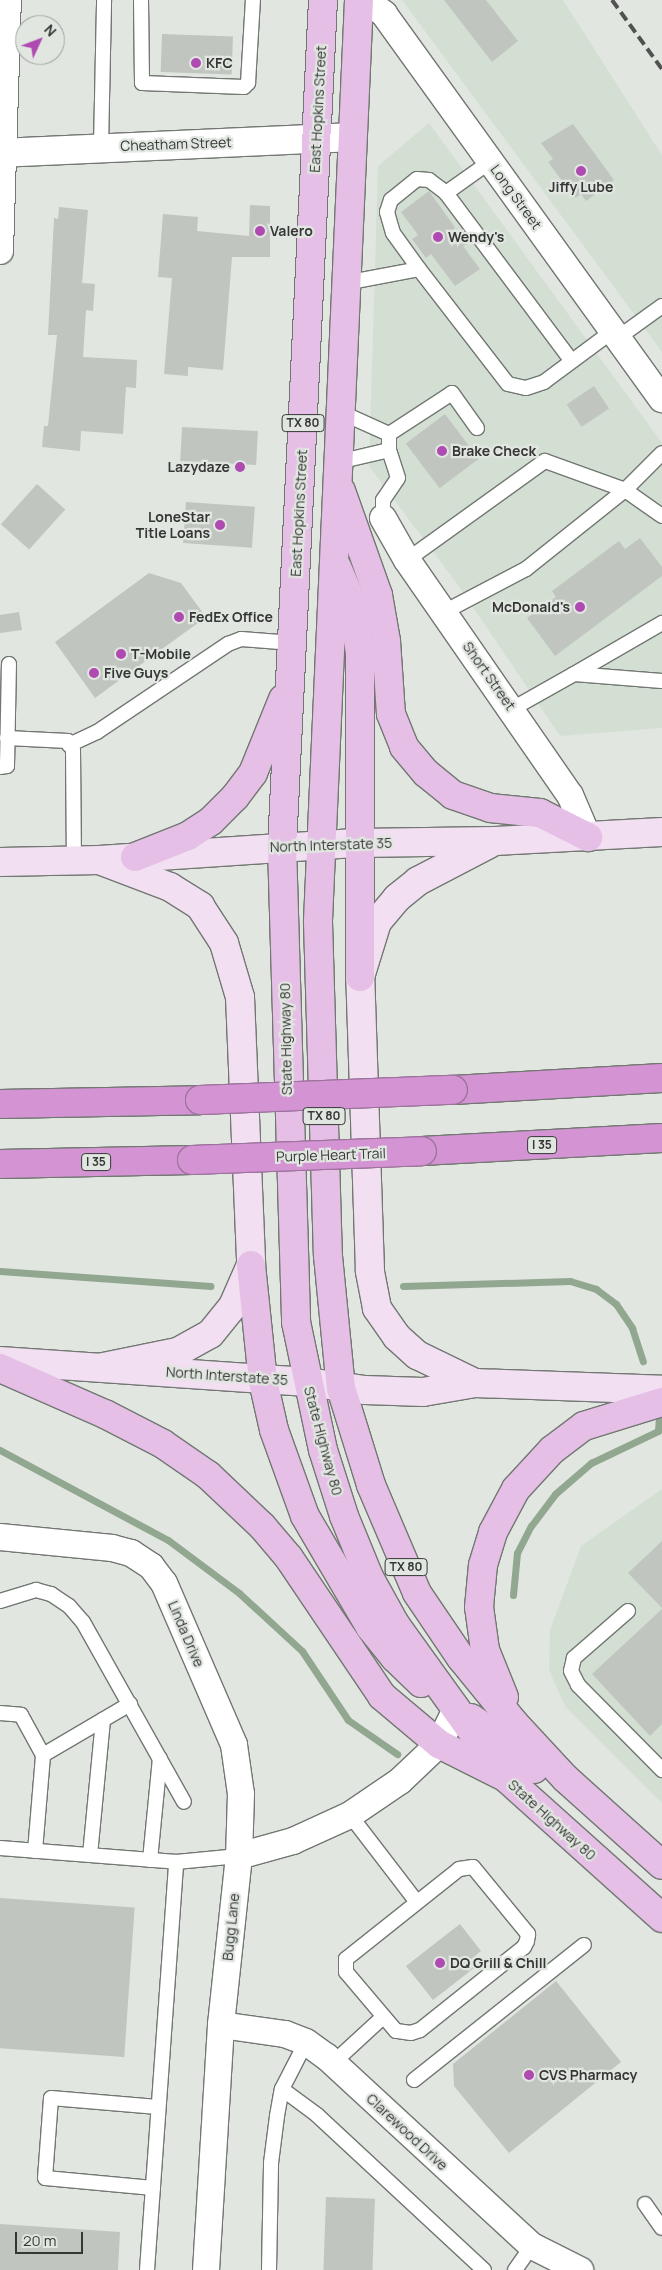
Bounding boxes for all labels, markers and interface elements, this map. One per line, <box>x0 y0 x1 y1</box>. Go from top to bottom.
north arrow <box>15 15 65 65</box>
text: N <box>40 20 61 40</box>
street label: East Hopkins Street <box>306 45 330 173</box>
place label: KFC <box>206 55 233 71</box>
marker: KFC <box>190 57 202 69</box>
street label: Cheatham Street <box>120 134 232 154</box>
street label: Long Street <box>487 161 545 233</box>
marker: Jiffy Lube <box>575 165 587 177</box>
place label: Jiffy Lube <box>549 179 613 195</box>
place label: Valero <box>270 223 313 239</box>
marker: Valero <box>254 225 266 237</box>
place label: Wendy's <box>448 229 504 245</box>
marker: Wendy's <box>432 231 444 243</box>
road number: TX 80 <box>280 413 326 432</box>
place label: Brake Check <box>452 443 536 459</box>
marker: Brake Check <box>436 445 448 457</box>
street label: East Hopkins Street <box>287 449 311 577</box>
place label: Lazydaze <box>168 459 230 475</box>
marker: Lazydaze <box>234 461 246 473</box>
place label: LoneStar Title Loans <box>136 509 210 542</box>
marker: LoneStar Title Loans <box>214 519 226 531</box>
place label: McDonald's <box>492 599 570 615</box>
marker: McDonald's <box>574 601 586 613</box>
place label: FedEx Office <box>189 609 273 625</box>
marker: FedEx Office <box>173 611 185 623</box>
street label: Short Street <box>459 638 519 714</box>
place label: T-Mobile <box>131 646 191 662</box>
marker: T-Mobile <box>115 648 127 660</box>
place label: Five Guys <box>104 665 168 681</box>
marker: Five Guys <box>88 667 100 679</box>
street label: North Interstate 35 <box>270 834 392 856</box>
street label: State Highway 80 <box>277 983 295 1095</box>
road number: TX 80 <box>302 1106 346 1126</box>
road number: I 35 <box>527 1136 557 1154</box>
street label: Purple Heart Trail <box>276 1145 386 1165</box>
road number: I 35 <box>81 1152 111 1172</box>
street label: North Interstate 35 <box>165 1363 289 1389</box>
street label: State Highway 80 <box>300 1385 346 1497</box>
road number: TX 80 <box>384 1558 428 1576</box>
street label: Linda Drive <box>165 1598 207 1670</box>
street label: State Highway 80 <box>505 1776 599 1864</box>
street label: Bugg Lane <box>219 1892 243 1962</box>
place label: DQ Grill & Chill <box>450 1955 547 1971</box>
marker: DQ Grill & Chill <box>434 1957 446 1969</box>
place label: CVS Pharmacy <box>539 2067 637 2083</box>
marker: CVS Pharmacy <box>523 2069 535 2081</box>
street label: Clarewood Drive <box>363 2090 451 2174</box>
scale bar <box>18 2222 85 2254</box>
text: 20 m <box>23 2230 56 2251</box>

